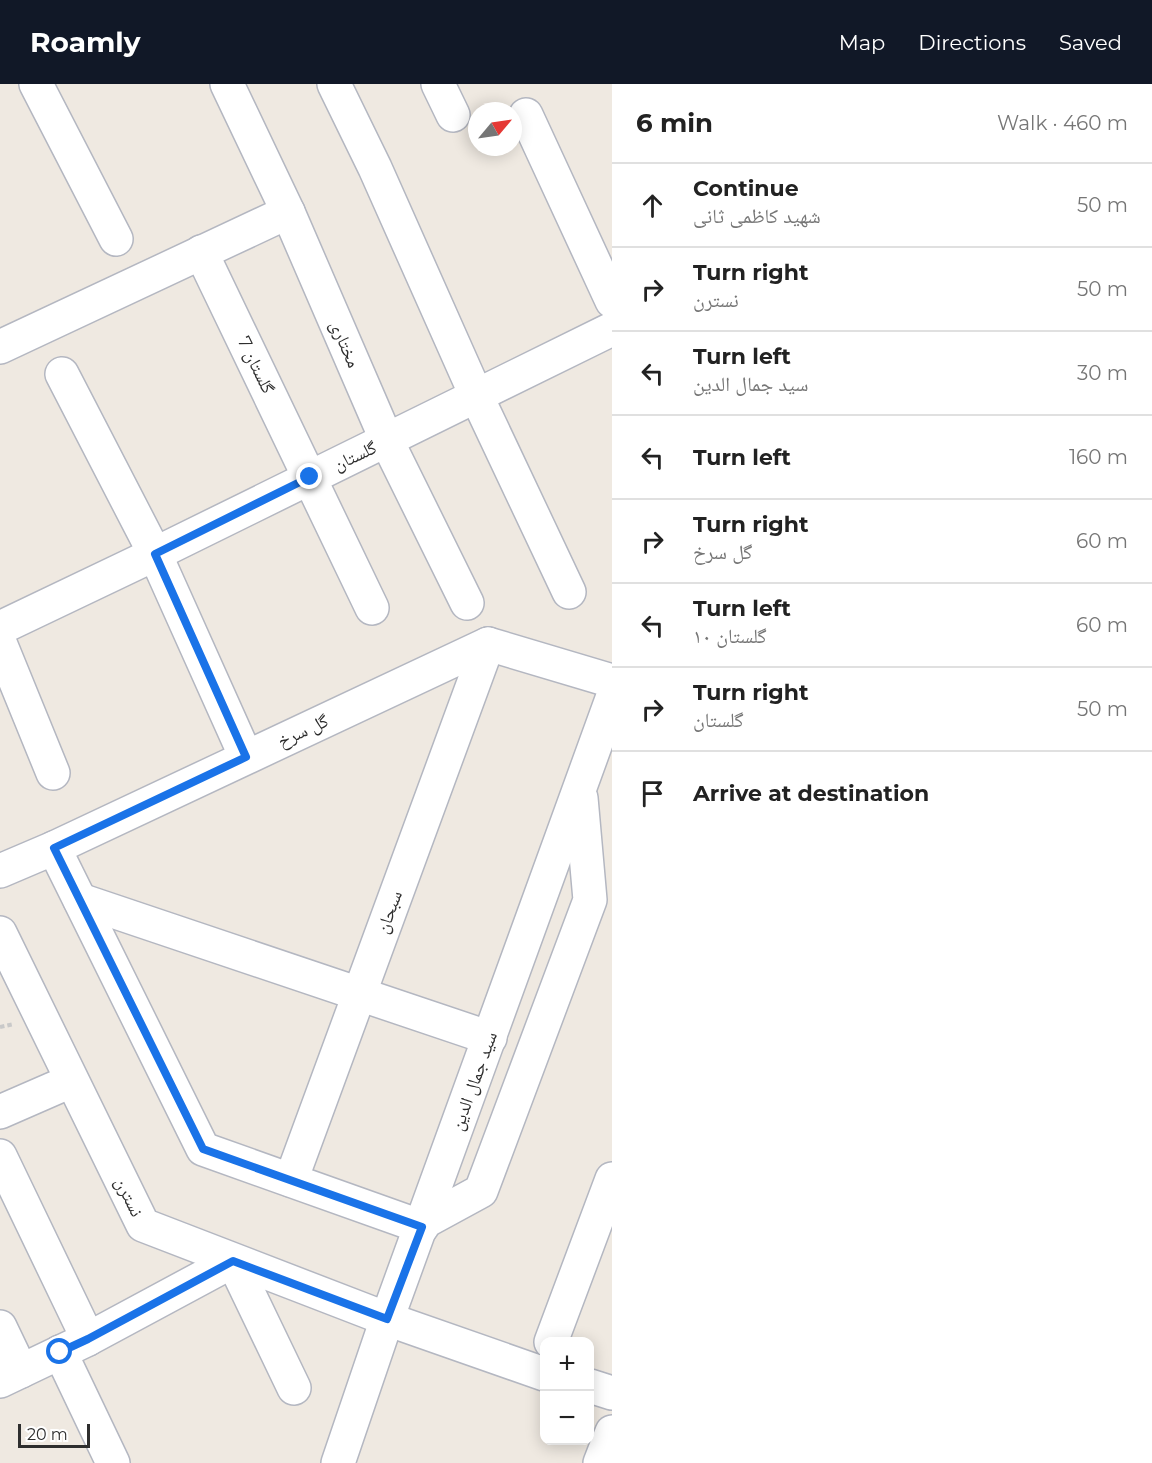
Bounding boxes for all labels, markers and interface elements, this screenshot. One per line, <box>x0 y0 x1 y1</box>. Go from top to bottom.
text: Roamly <box>30 25 140 59</box>
text: Map <box>839 30 885 55</box>
text: Directions <box>918 30 1026 55</box>
text: Saved <box>1059 30 1122 55</box>
north arrow <box>468 102 522 156</box>
text: 6 min <box>636 107 713 139</box>
text: Walk · 460 m <box>997 111 1128 135</box>
text: Continue <box>693 175 799 202</box>
icon: ahead <box>636 189 669 222</box>
text: 50 m <box>1077 193 1128 217</box>
text: شهید کاظمی ثانی <box>693 204 821 228</box>
text: Turn right <box>693 259 808 286</box>
icon: right <box>636 273 669 306</box>
text: 50 m <box>1077 277 1128 301</box>
text: نسترن <box>693 288 739 312</box>
street label: مختاری <box>325 317 365 371</box>
street label: گلستان 7 <box>233 333 279 398</box>
text: Turn left <box>693 343 791 370</box>
icon: left <box>636 357 669 390</box>
text: 30 m <box>1077 361 1128 385</box>
text: سید جمال الدین <box>693 372 808 396</box>
street label: گلستان <box>330 436 381 476</box>
icon: left <box>636 441 669 474</box>
text: Turn left <box>693 444 791 471</box>
text: 160 m <box>1069 445 1128 469</box>
route end <box>296 463 322 489</box>
text: Turn right <box>693 511 808 538</box>
icon: right <box>636 525 669 558</box>
text: 60 m <box>1076 529 1128 553</box>
text: گل سرخ <box>693 540 752 564</box>
text: Turn left <box>693 595 791 622</box>
icon: left <box>636 609 669 642</box>
text: 60 m <box>1076 613 1128 637</box>
text: گلستان ۱۰ <box>693 624 767 648</box>
text: Turn right <box>693 679 808 706</box>
icon: right <box>636 693 669 726</box>
text: 50 m <box>1077 697 1128 721</box>
text: گلستان <box>693 708 743 732</box>
street label: گل سرخ <box>274 710 333 753</box>
icon: arrive <box>636 777 669 810</box>
text: Arrive at destination <box>693 780 929 807</box>
street label: سبحان <box>371 887 407 937</box>
street label: سید جمال الدین <box>446 1028 502 1134</box>
street label: نسترن <box>110 1174 148 1220</box>
map controls <box>540 1337 594 1445</box>
button: + <box>540 1337 594 1391</box>
route start <box>46 1338 72 1364</box>
button: − <box>540 1391 594 1445</box>
scale bar <box>18 1421 90 1448</box>
text: 20 m <box>27 1425 68 1444</box>

